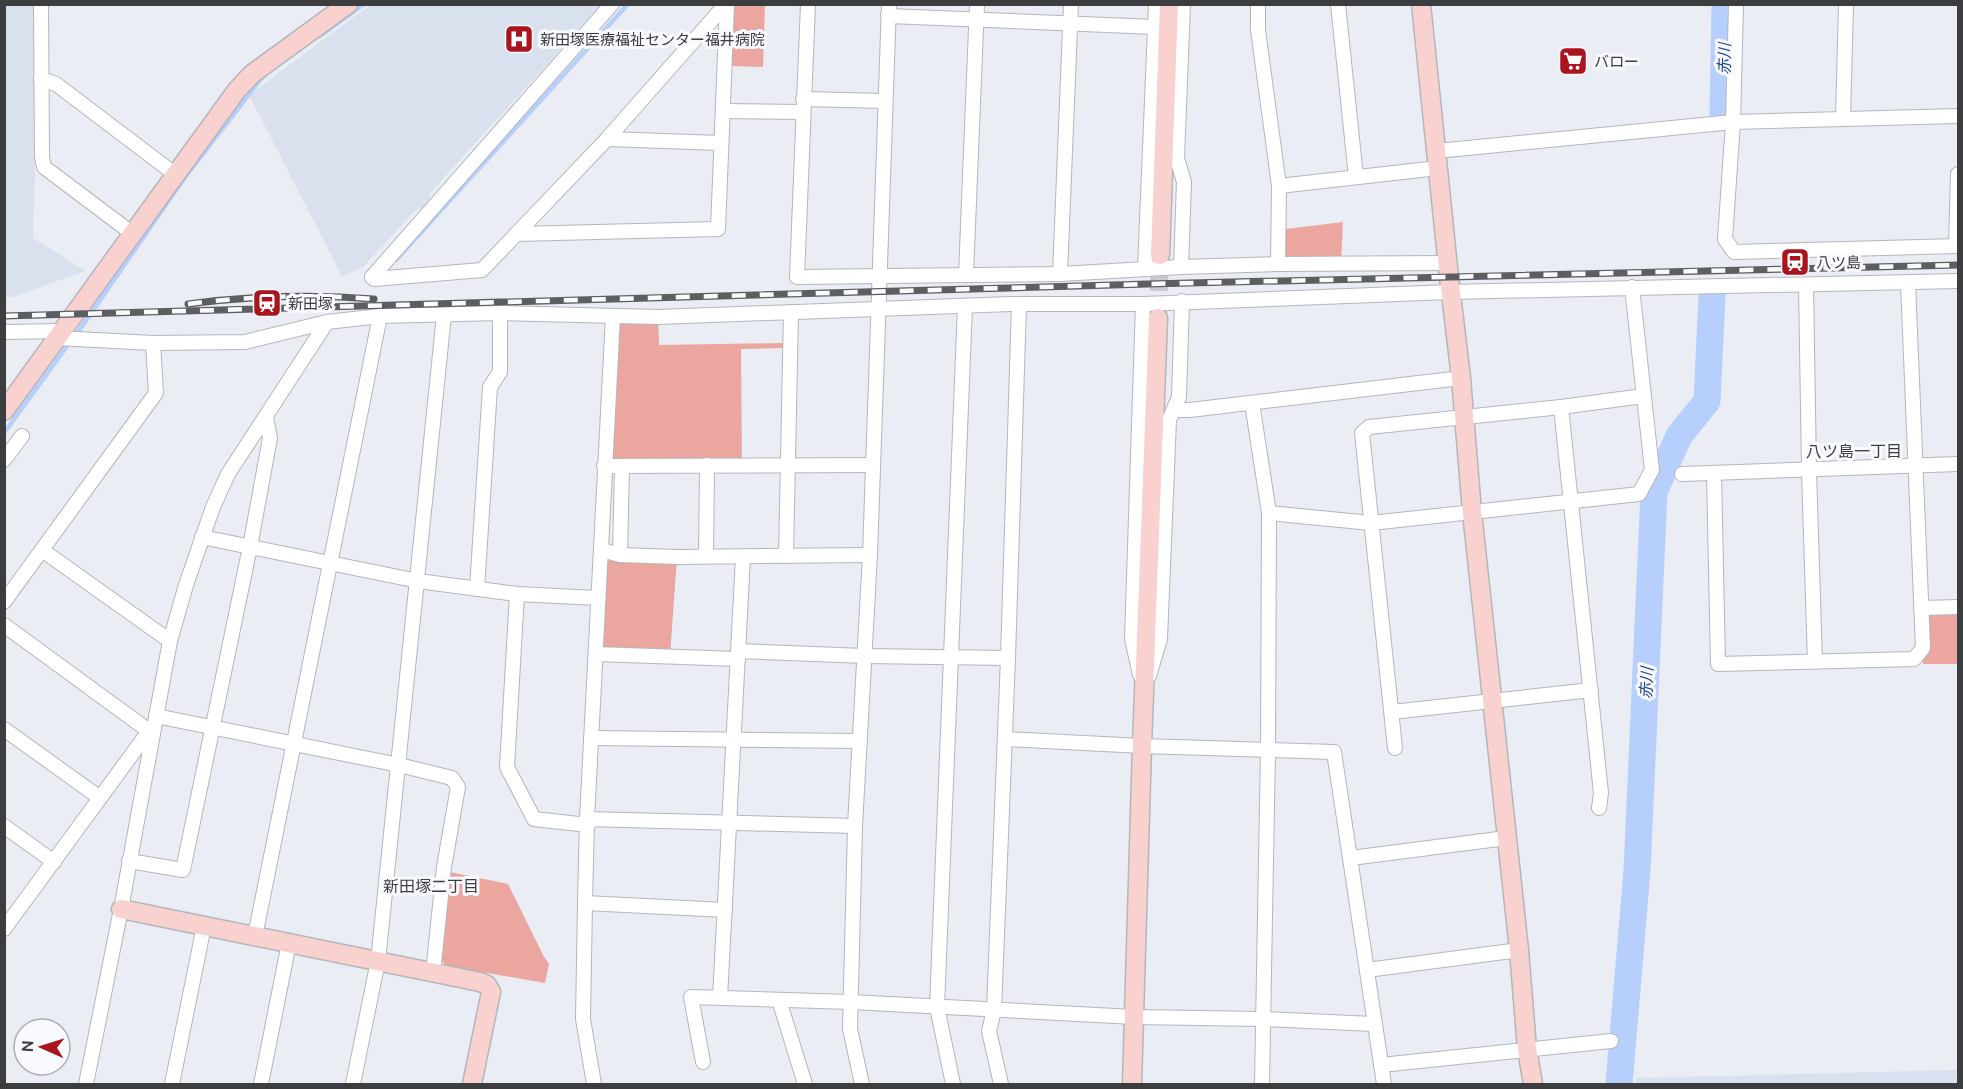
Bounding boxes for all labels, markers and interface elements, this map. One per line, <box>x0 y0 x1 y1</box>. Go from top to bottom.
hospital icon: 新田塚医療福祉センター福井病院 <box>503 23 535 55</box>
place label: 新田塚医療福祉センター福井病院 <box>540 31 765 48</box>
water label: 赤川 <box>1715 41 1733 75</box>
supermarket icon: バロー <box>1557 45 1589 77</box>
place label: バロー <box>1594 53 1639 70</box>
station icon: 八ツ島 <box>1779 246 1811 278</box>
place label: 八ツ島 <box>1816 254 1861 271</box>
station icon: 新田塚 <box>251 287 283 319</box>
place label: 新田塚 <box>288 295 333 312</box>
district label: 八ツ島一丁目 <box>1806 442 1902 460</box>
water label: 赤川 <box>1636 665 1656 699</box>
district label: 新田塚二丁目 <box>383 877 479 895</box>
north arrow <box>12 1017 72 1077</box>
text: N <box>18 1040 36 1053</box>

